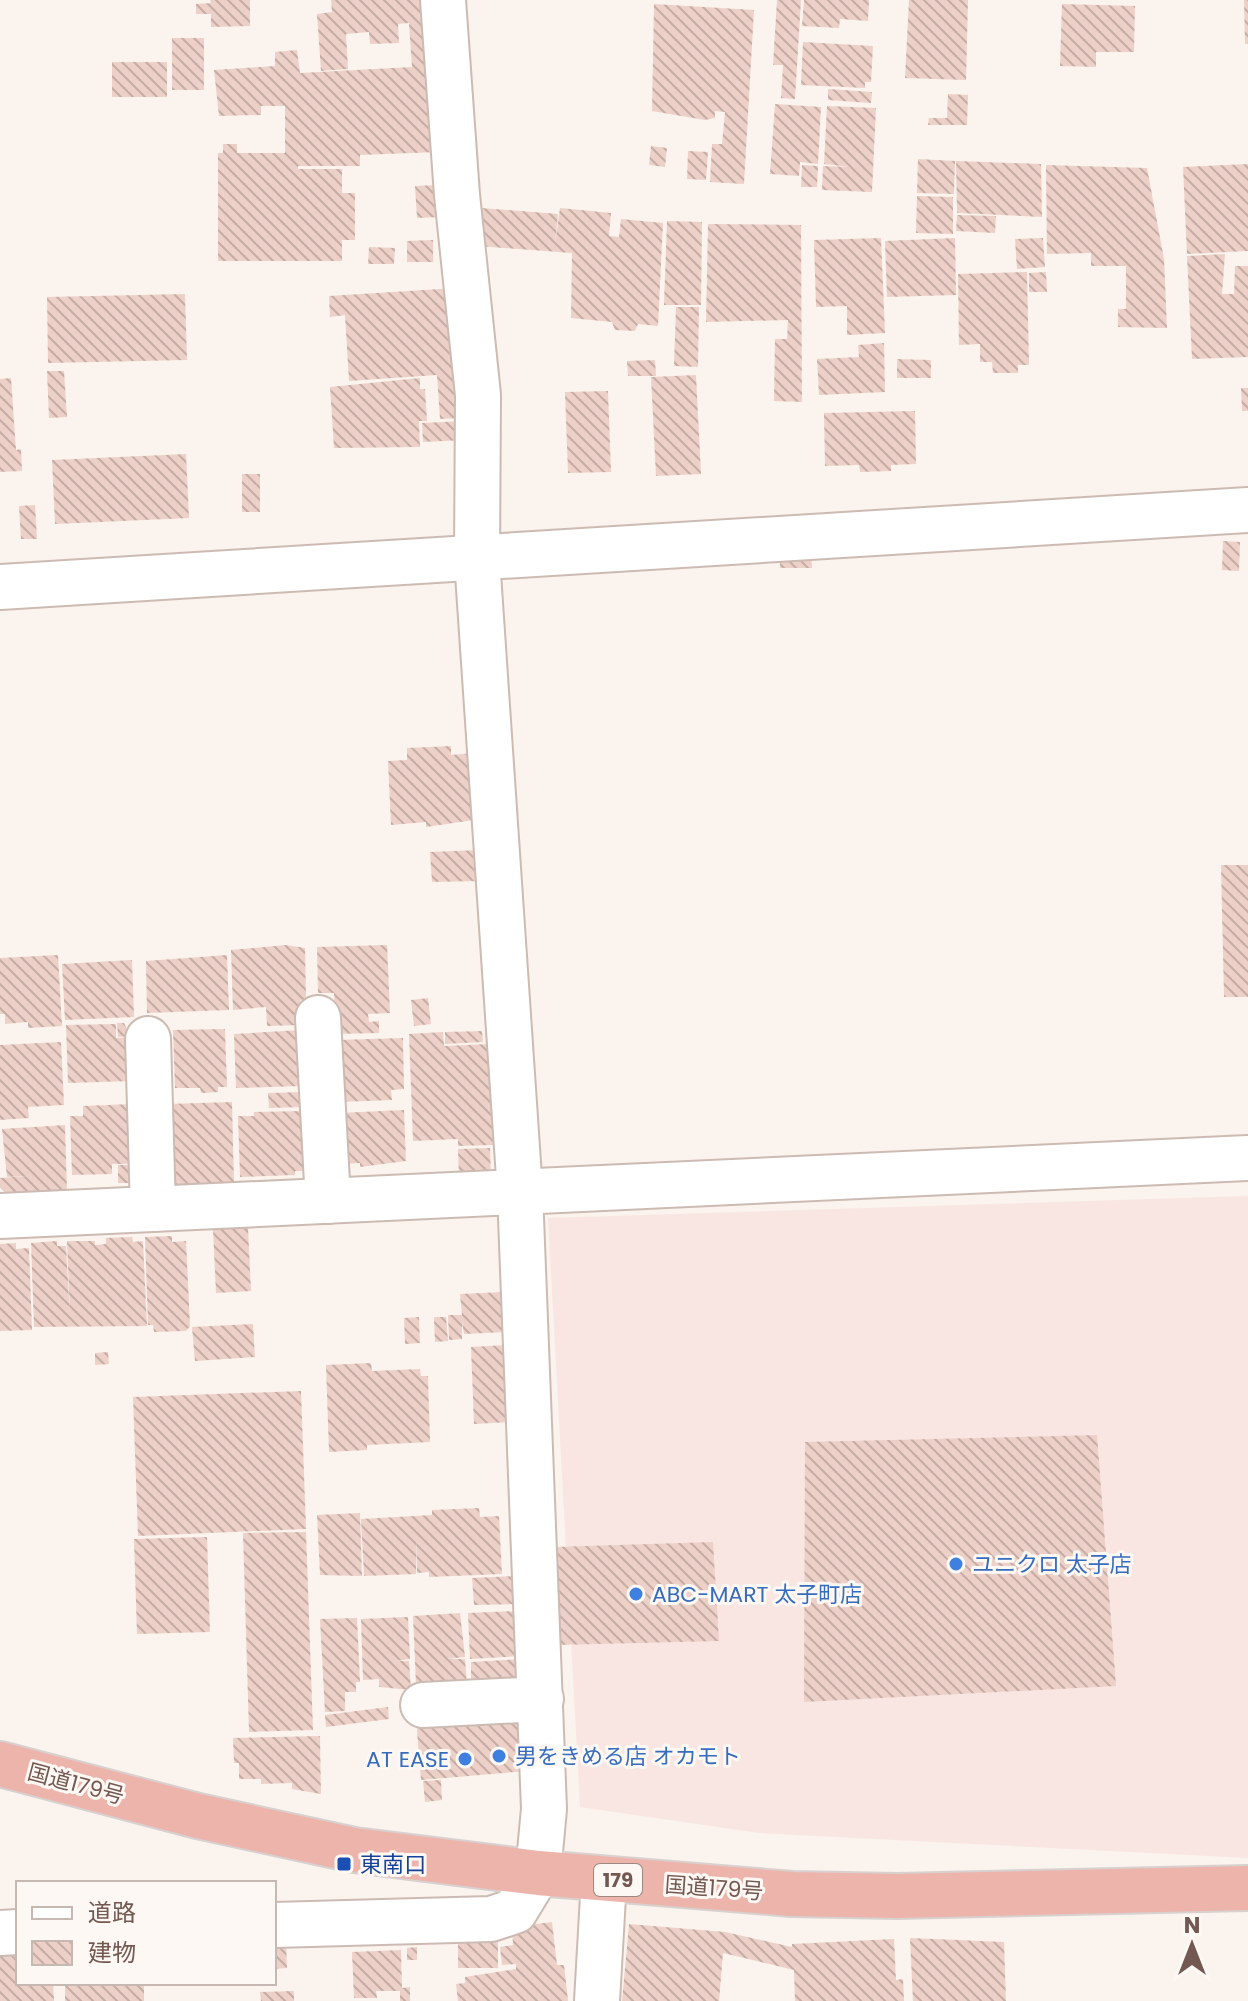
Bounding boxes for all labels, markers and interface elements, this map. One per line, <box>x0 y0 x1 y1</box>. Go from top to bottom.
place label: ユニクロ 太子店 <box>972 1549 1132 1580</box>
marker: ユニクロ 太子店 <box>947 1555 965 1573</box>
place label: ABC-MART 太子町店 <box>652 1579 862 1610</box>
marker: ABC-MART 太子町店 <box>627 1585 645 1603</box>
place label: 男をきめる店 オカモト <box>515 1741 741 1772</box>
place label: AT EASE <box>366 1744 449 1775</box>
marker: 男をきめる店 オカモト <box>490 1747 508 1765</box>
marker: AT EASE <box>456 1750 474 1768</box>
street label: 国道179号 <box>24 1756 128 1812</box>
place label: 東南口 <box>360 1849 426 1880</box>
marker: 東南口 <box>335 1855 353 1873</box>
road number: 179 <box>594 1864 642 1896</box>
street label: 国道179号 <box>664 1869 764 1907</box>
legend <box>16 1881 276 1985</box>
text: 道路 <box>88 1896 136 1929</box>
north arrow <box>1152 1905 1232 1985</box>
text: N <box>1184 1910 1200 1941</box>
text: 建物 <box>88 1936 136 1969</box>

